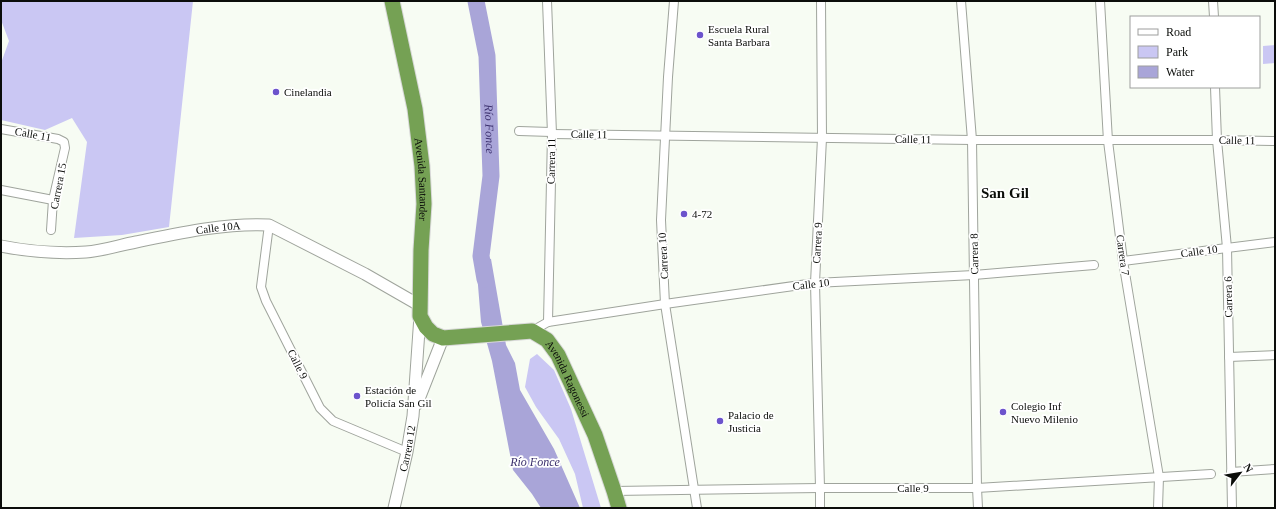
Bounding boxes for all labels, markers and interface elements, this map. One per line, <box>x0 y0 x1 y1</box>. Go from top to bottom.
legend <box>1130 16 1260 88</box>
place label: Escuela Rural Santa Barbara <box>708 23 770 48</box>
text: Road <box>1166 25 1191 39</box>
marker: Escuela Rural Santa Barbara <box>695 30 705 40</box>
text: Park <box>1166 45 1188 59</box>
text: Water <box>1166 65 1194 79</box>
place label: Cinelandia <box>284 86 332 98</box>
marker: Cinelandia <box>271 87 281 97</box>
water label: Río Fonce <box>482 103 497 155</box>
street label: Calle 11 <box>14 125 52 143</box>
street label: Calle 11 <box>571 128 607 140</box>
street label: Calle 11 <box>895 133 931 145</box>
street label: Calle 11 <box>1219 134 1255 146</box>
street label: Avenida Santander <box>413 137 430 221</box>
street label: Carrera 11 <box>545 138 557 184</box>
street label: Carrera 15 <box>48 161 68 210</box>
district label: San Gil <box>981 185 1029 201</box>
place label: 4-72 <box>692 208 712 220</box>
marker: 4-72 <box>679 209 689 219</box>
street label: Calle 10A <box>195 219 241 236</box>
street label: Carrera 9 <box>810 222 824 264</box>
street label: Carrera 10 <box>656 232 670 280</box>
street label: Carrera 8 <box>968 233 980 275</box>
street label: Carrera 7 <box>1114 234 1132 277</box>
street label: Calle 10 <box>1180 242 1219 260</box>
street label: Calle 10 <box>792 276 831 292</box>
street label: Carrera 6 <box>1222 276 1234 318</box>
street label: Avenida Ragonessi <box>543 338 592 419</box>
street label: Calle 9 <box>286 347 311 381</box>
place label: Estación de Policía San Gil <box>365 384 432 409</box>
marker: Estación de Policía San Gil <box>352 391 362 401</box>
place label: Colegio Inf Nuevo Milenio <box>1011 400 1078 425</box>
marker: Colegio Inf Nuevo Milenio <box>998 407 1008 417</box>
place label: Palacio de Justicia <box>728 409 774 434</box>
marker: Palacio de Justicia <box>715 416 725 426</box>
street label: Carrera 12 <box>397 424 417 473</box>
north arrow <box>1220 453 1260 493</box>
water label: Río Fonce <box>509 455 560 469</box>
text: N <box>1241 461 1256 474</box>
street label: Calle 9 <box>897 482 929 494</box>

